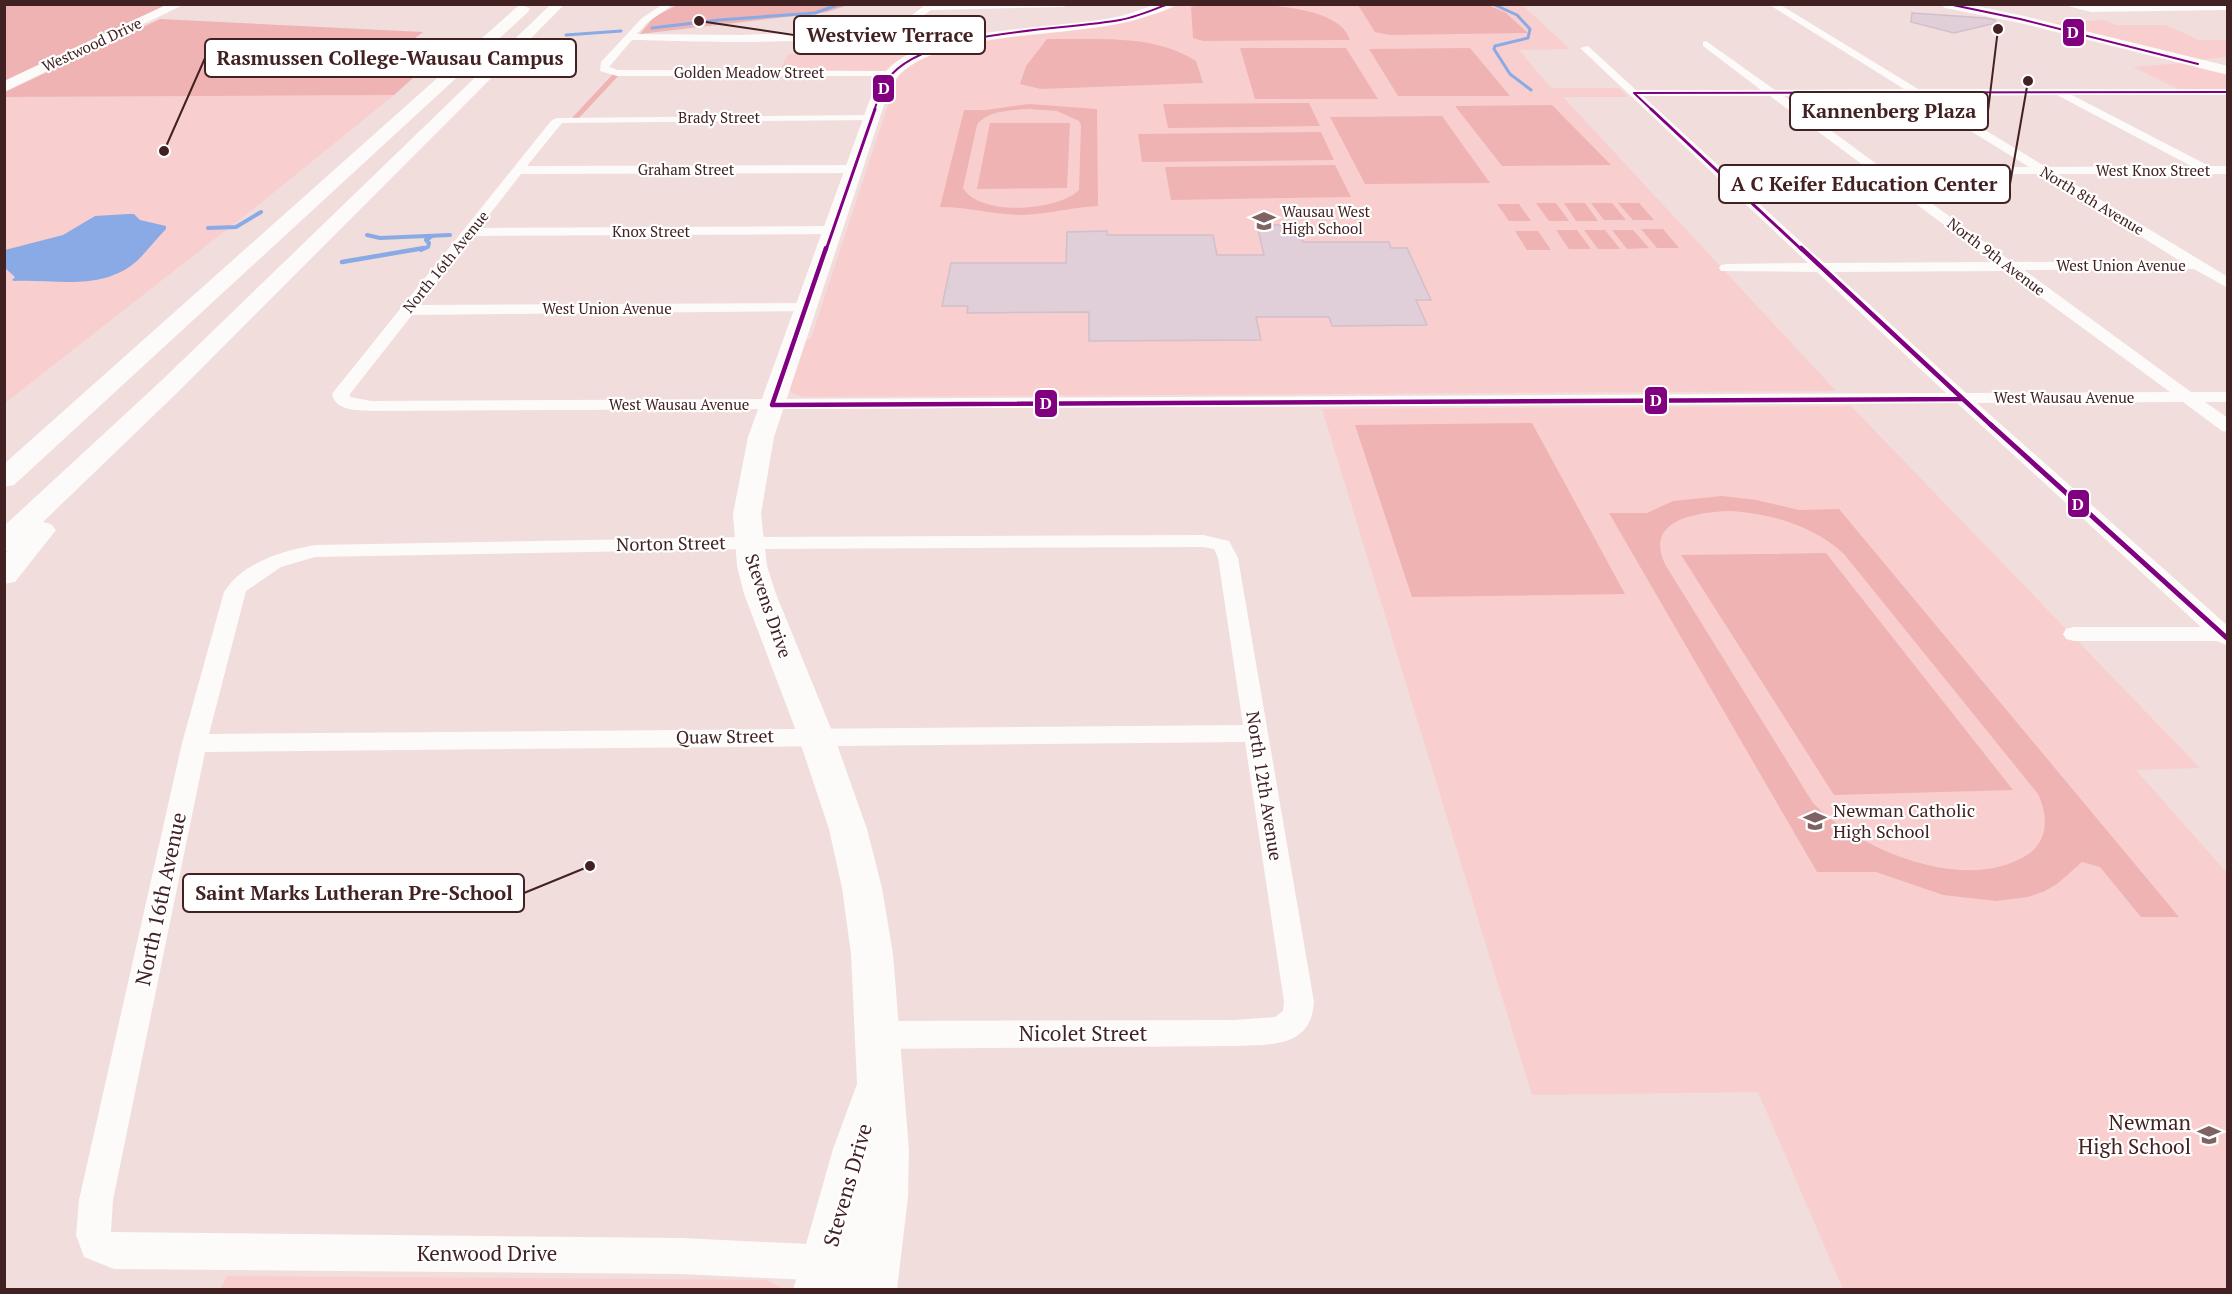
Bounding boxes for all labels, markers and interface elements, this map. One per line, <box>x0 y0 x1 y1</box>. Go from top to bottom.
street label: Westwood Drive <box>39 12 145 76</box>
callout: Westview Terrace <box>794 16 985 54</box>
line badge: D <box>2062 18 2085 47</box>
text: Westview Terrace <box>806 21 974 48</box>
text: D <box>2067 21 2079 43</box>
callout: Rasmussen College-Wausau Campus <box>205 39 576 77</box>
text: Rasmussen College-Wausau Campus <box>216 44 564 71</box>
street label: Golden Meadow Street <box>674 62 825 82</box>
line badge: D <box>872 74 895 103</box>
text: D <box>878 77 890 99</box>
callout: Kannenberg Plaza <box>1790 92 1988 130</box>
text: Kannenberg Plaza <box>1802 97 1976 124</box>
street label: Brady Street <box>678 107 760 127</box>
street label: Graham Street <box>638 159 735 179</box>
street label: West Knox Street <box>2096 160 2211 180</box>
street label: North 8th Avenue <box>2037 161 2148 239</box>
callout: A C Keifer Education Center <box>1719 165 2010 203</box>
text: A C Keifer Education Center <box>1731 170 1998 197</box>
place label: Wausau West High School <box>1282 201 1371 238</box>
street label: North 16th Avenue <box>398 206 493 317</box>
school or university icon: Wausau West High School <box>1251 208 1277 234</box>
street label: North 9th Avenue <box>1944 213 2050 300</box>
street label: Knox Street <box>612 221 691 241</box>
street label: West Union Avenue <box>2056 255 2186 275</box>
street label: West Union Avenue <box>542 298 672 318</box>
line badge: D <box>1644 386 1668 415</box>
street label: West Wausau Avenue <box>1994 387 2134 407</box>
line badge: D <box>1034 389 1058 418</box>
text: D <box>1650 389 1662 411</box>
text: D <box>1040 392 1052 414</box>
street label: West Wausau Avenue <box>609 394 749 414</box>
line badge: D <box>2067 489 2090 518</box>
text: D <box>2072 493 2084 515</box>
street label: Norton Street <box>616 530 726 556</box>
street label: Stevens Drive <box>740 550 798 661</box>
street label: North 12th Avenue <box>1241 709 1289 862</box>
street label: Quaw Street <box>676 723 775 749</box>
place label: Newman Catholic High School <box>1833 798 1975 843</box>
school or university icon: Newman Catholic High School <box>1802 808 1828 834</box>
street label: North 16th Avenue <box>128 810 192 988</box>
callout: Saint Marks Lutheran Pre-School <box>183 874 524 912</box>
text: Saint Marks Lutheran Pre-School <box>195 879 513 906</box>
street label: Nicolet Street <box>1019 1019 1147 1047</box>
place label: Newman High School <box>2078 1108 2192 1160</box>
street label: Stevens Drive <box>816 1120 878 1250</box>
school or university icon: Newman High School <box>2196 1122 2222 1148</box>
street label: Kenwood Drive <box>417 1239 557 1267</box>

